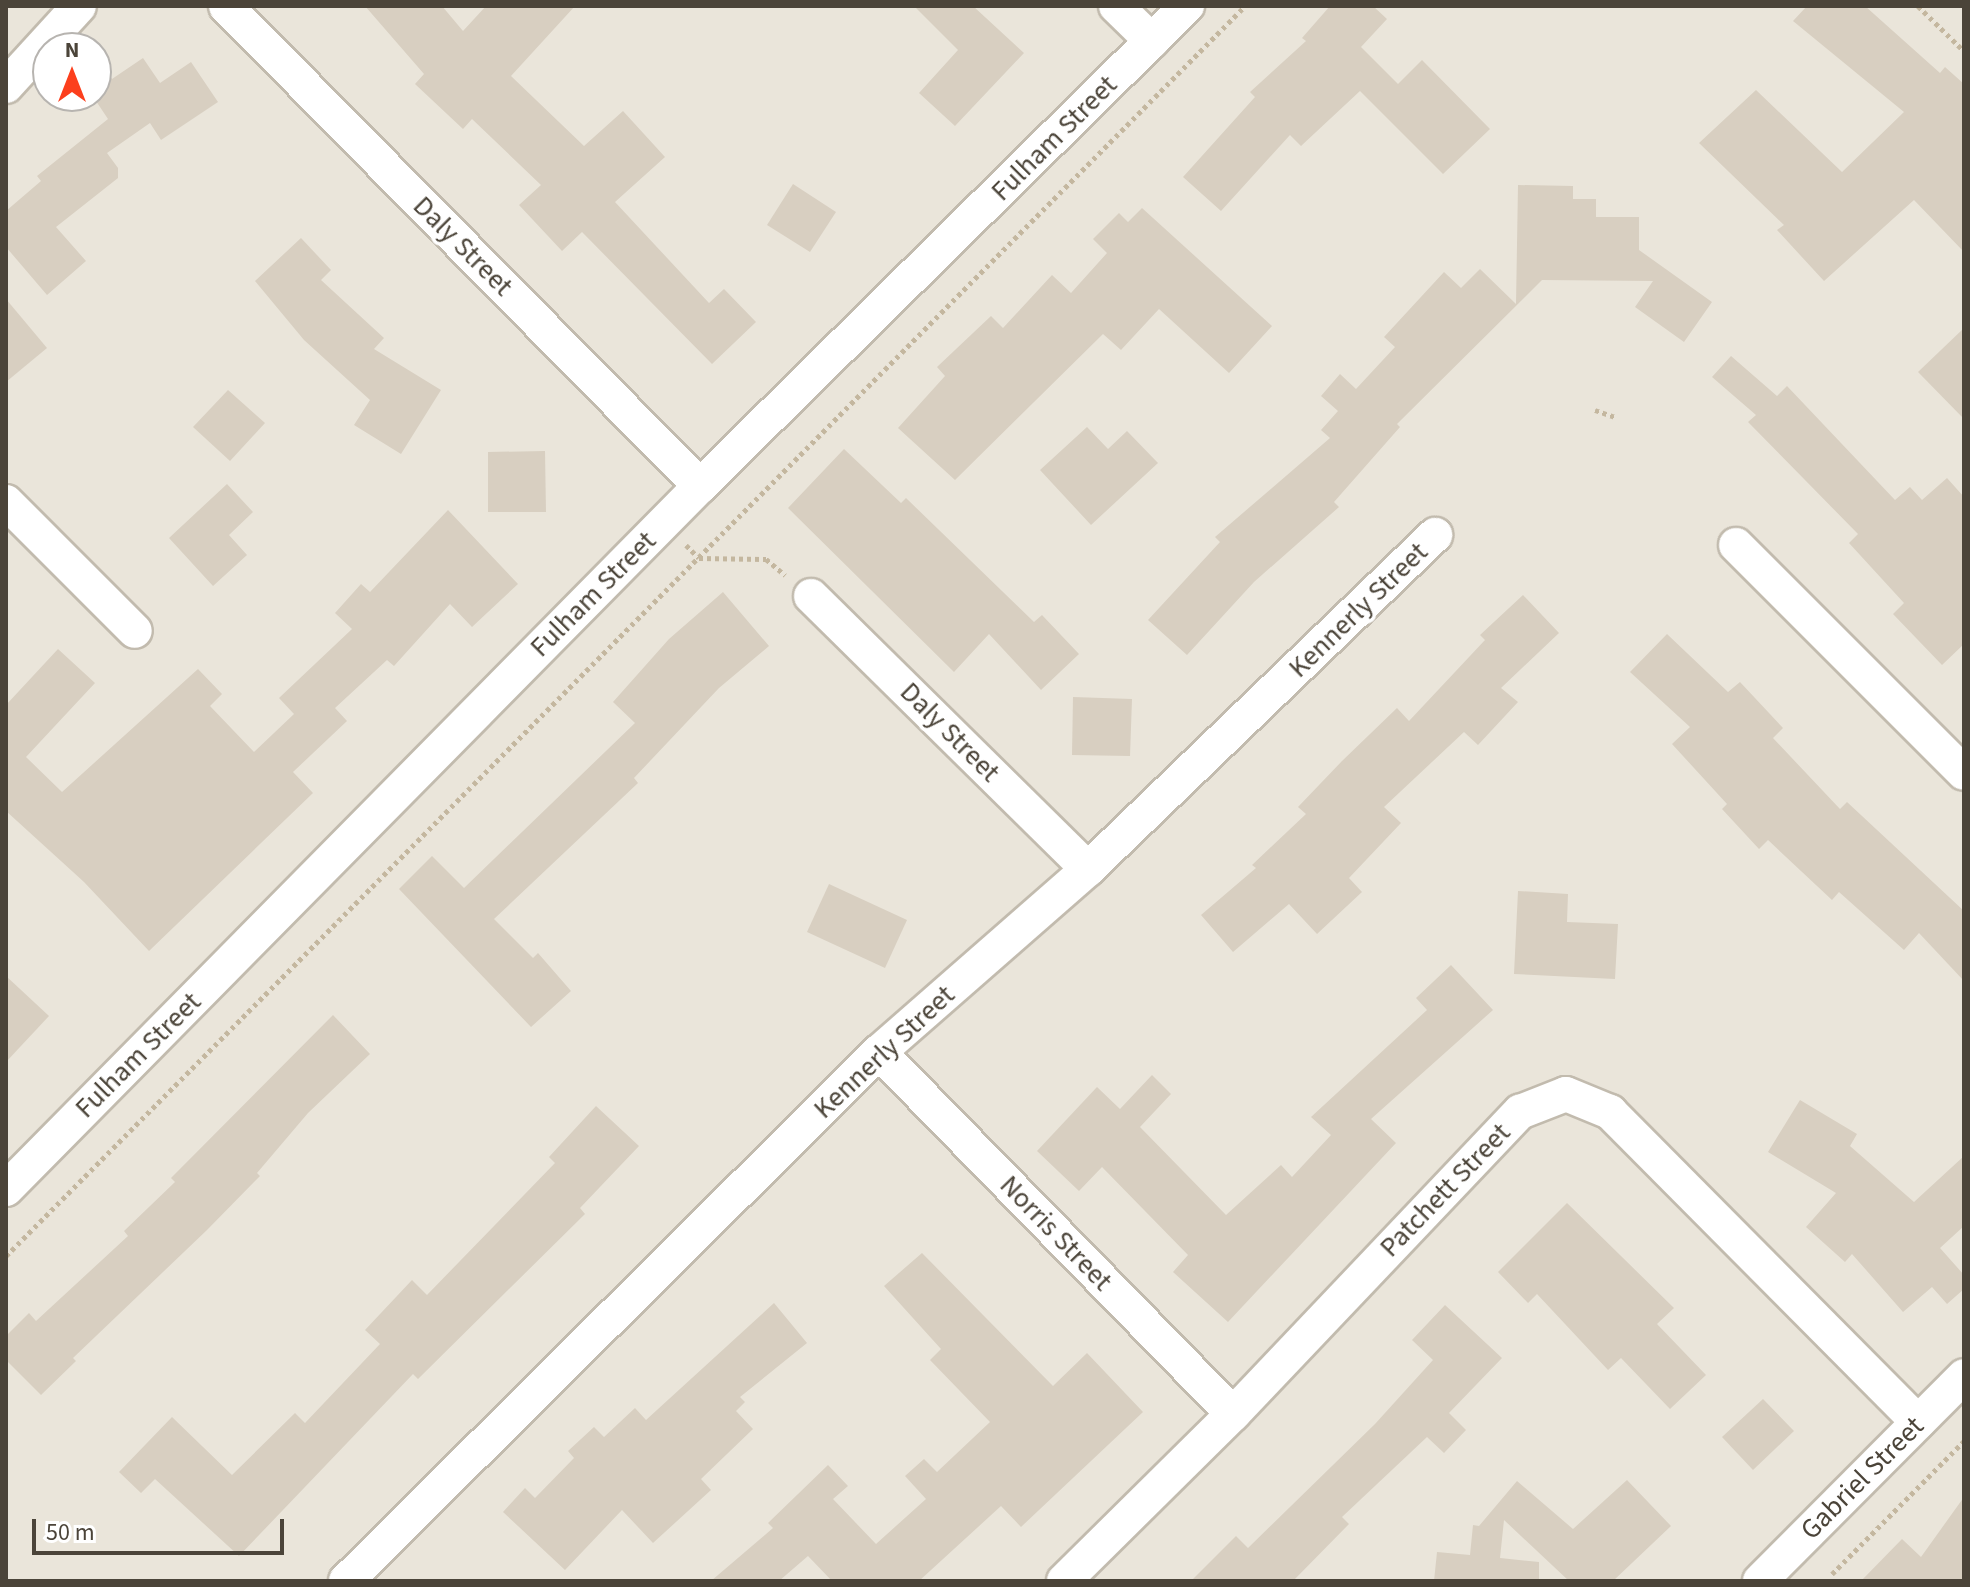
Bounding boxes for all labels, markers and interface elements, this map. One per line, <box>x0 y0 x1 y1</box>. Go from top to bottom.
north arrow <box>32 32 112 112</box>
text: N <box>65 34 79 66</box>
street label: Fulham Street <box>984 68 1124 208</box>
street label: Daly Street <box>406 189 520 303</box>
street label: Fulham Street <box>523 524 663 664</box>
street label: Kennerly Street <box>1282 535 1434 685</box>
street label: Daly Street <box>893 675 1007 789</box>
street label: Kennerly Street <box>807 978 961 1126</box>
street label: Fulham Street <box>68 985 208 1125</box>
street label: Patchett Street <box>1373 1116 1517 1264</box>
street label: Norris Street <box>993 1168 1119 1298</box>
street label: Gabriel Street <box>1793 1409 1931 1547</box>
scale bar <box>36 1503 288 1553</box>
text: 50 m <box>46 1515 95 1550</box>

